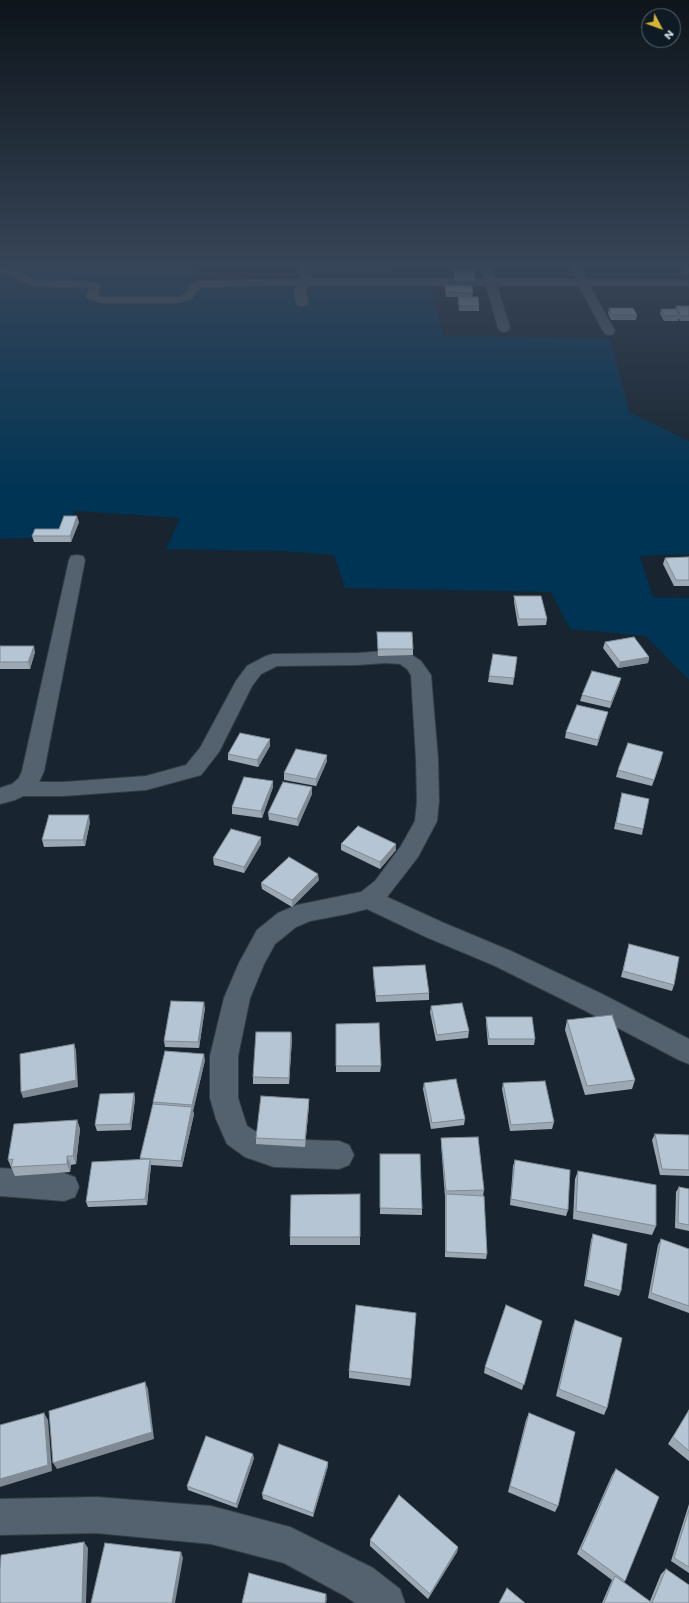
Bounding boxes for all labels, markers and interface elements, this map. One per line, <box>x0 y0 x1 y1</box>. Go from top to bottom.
north arrow <box>641 8 681 48</box>
text: N <box>661 27 678 44</box>

